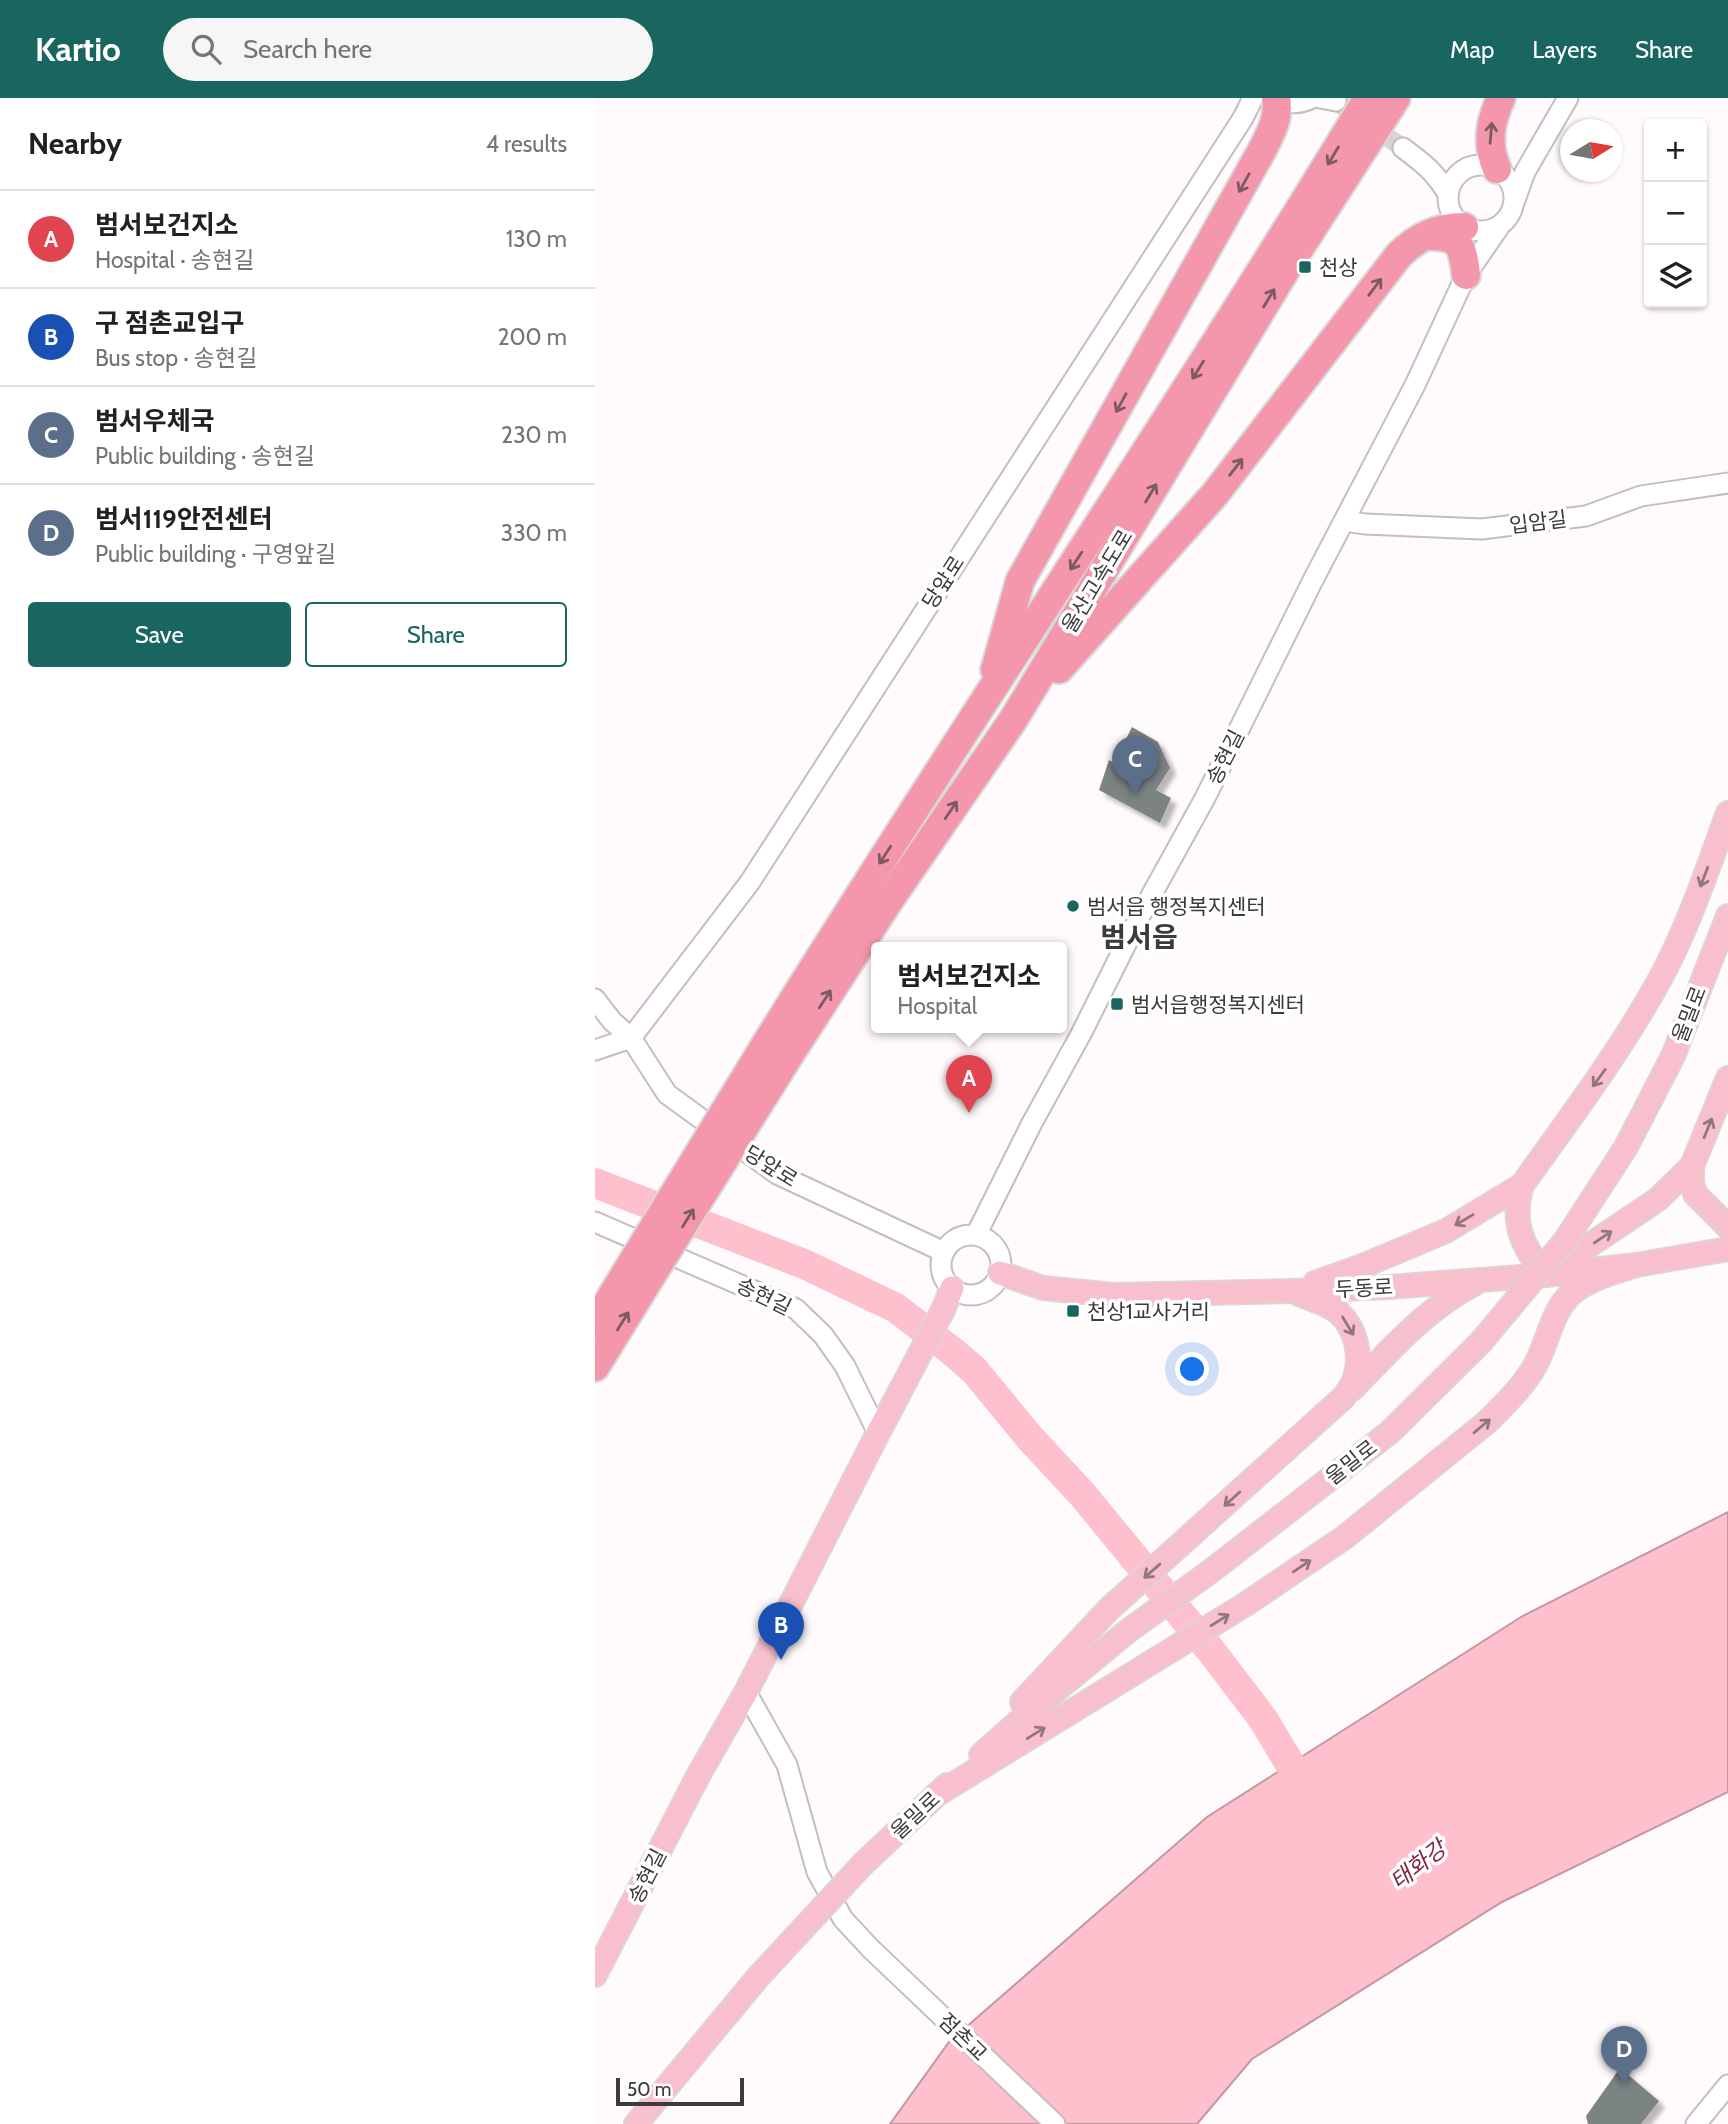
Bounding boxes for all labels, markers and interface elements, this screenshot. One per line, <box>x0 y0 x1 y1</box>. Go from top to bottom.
search box <box>163 18 653 81</box>
text: Kartio <box>35 29 121 69</box>
icon: search <box>187 30 225 68</box>
text: Search here <box>243 33 372 65</box>
text: Map <box>1450 35 1494 64</box>
text: Layers <box>1532 35 1597 64</box>
text: Share <box>1635 35 1693 64</box>
north arrow <box>1560 119 1623 182</box>
map controls <box>1644 119 1707 308</box>
button: + <box>1644 119 1707 182</box>
one-way arrow <box>1485 122 1498 145</box>
text: Nearby <box>28 125 122 162</box>
text: 4 results <box>486 130 567 158</box>
one-way arrow <box>1325 146 1339 166</box>
one-way arrow <box>1237 173 1251 193</box>
button: − <box>1644 182 1707 245</box>
text: 범서보건지소 <box>95 209 239 241</box>
text: A <box>44 225 58 253</box>
text: 130 m <box>506 225 567 253</box>
button: layers <box>1644 245 1707 308</box>
text: Hospital · 송현길 <box>95 246 254 274</box>
place label: 천상 <box>1319 255 1358 280</box>
marker: 천상 <box>1297 259 1313 275</box>
one-way arrow <box>1368 278 1382 297</box>
one-way arrow <box>1262 289 1276 309</box>
text: 구 점촌교입구 <box>95 307 244 339</box>
text: B <box>44 323 58 351</box>
text: 200 m <box>497 323 567 351</box>
text: Bus stop · 송현길 <box>95 344 257 372</box>
one-way arrow <box>1191 359 1205 379</box>
one-way arrow <box>1114 393 1128 413</box>
text: 범서우체국 <box>95 405 215 437</box>
text: C <box>44 421 58 449</box>
text: 230 m <box>501 421 567 449</box>
text: Public building · 송현길 <box>95 442 315 470</box>
one-way arrow <box>1228 458 1243 477</box>
one-way arrow <box>1144 483 1158 503</box>
text: 범서119안전센터 <box>95 503 272 535</box>
street label: 입암길 <box>1508 506 1568 538</box>
text: D <box>43 519 59 547</box>
text: 330 m <box>501 519 567 547</box>
street label: 울산고속도로 <box>1056 525 1138 637</box>
text: Public building · 구영앞길 <box>95 540 336 568</box>
street label: 당앞로 <box>917 551 969 613</box>
one-way arrow <box>1068 551 1083 570</box>
button: Save <box>28 602 291 667</box>
button: Share <box>305 602 567 667</box>
street label: 송현길 <box>1201 725 1249 789</box>
pin: C <box>1112 736 1158 794</box>
one-way arrow <box>944 801 958 820</box>
one-way arrow <box>878 844 892 864</box>
one-way arrow <box>1697 866 1709 888</box>
place label: 범서읍 행정복지센터 <box>1087 894 1266 919</box>
marker: 범서읍 행정복지센터 <box>1065 898 1081 914</box>
district label: 범서읍 <box>1100 920 1178 954</box>
popup <box>871 942 1067 1033</box>
text: 범서보건지소 <box>897 960 1041 992</box>
street label: 울밀로 <box>1667 982 1711 1046</box>
one-way arrow <box>818 990 833 1009</box>
text: Hospital <box>897 992 977 1020</box>
place label: 범서읍행정복지센터 <box>1131 992 1305 1017</box>
marker: 범서읍행정복지센터 <box>1109 996 1125 1012</box>
pin: A <box>946 1055 992 1113</box>
one-way arrow <box>1592 1068 1606 1087</box>
one-way arrow <box>1703 1117 1716 1139</box>
street label: 당앞로 <box>740 1140 802 1192</box>
one-way arrow <box>681 1208 695 1228</box>
one-way arrow <box>1454 1213 1474 1227</box>
one-way arrow <box>1592 1230 1612 1244</box>
street label: 송현길 <box>732 1272 796 1320</box>
street label: 두동로 <box>1334 1274 1394 1302</box>
place label: 천상1교사거리 <box>1087 1299 1210 1324</box>
marker: 천상1교사거리 <box>1065 1303 1081 1319</box>
one-way arrow <box>617 1312 631 1332</box>
one-way arrow <box>1341 1316 1355 1336</box>
your location <box>1175 1352 1209 1386</box>
one-way arrow <box>1472 1418 1490 1434</box>
street label: 울밀로 <box>1320 1434 1382 1490</box>
one-way arrow <box>1223 1491 1241 1507</box>
one-way arrow <box>1292 1559 1311 1573</box>
one-way arrow <box>1143 1563 1161 1579</box>
pin: B <box>758 1602 804 1660</box>
one-way arrow <box>1209 1613 1229 1627</box>
one-way arrow <box>1025 1726 1045 1740</box>
street label: 울밀로 <box>885 1786 945 1844</box>
water label: 태화강 <box>1384 1833 1454 1896</box>
street label: 송현길 <box>623 1844 671 1908</box>
street label: 점촌교 <box>933 2008 993 2066</box>
pin: D <box>1601 2026 1647 2084</box>
scale bar <box>616 2075 744 2107</box>
text: 50 m <box>627 2078 671 2101</box>

